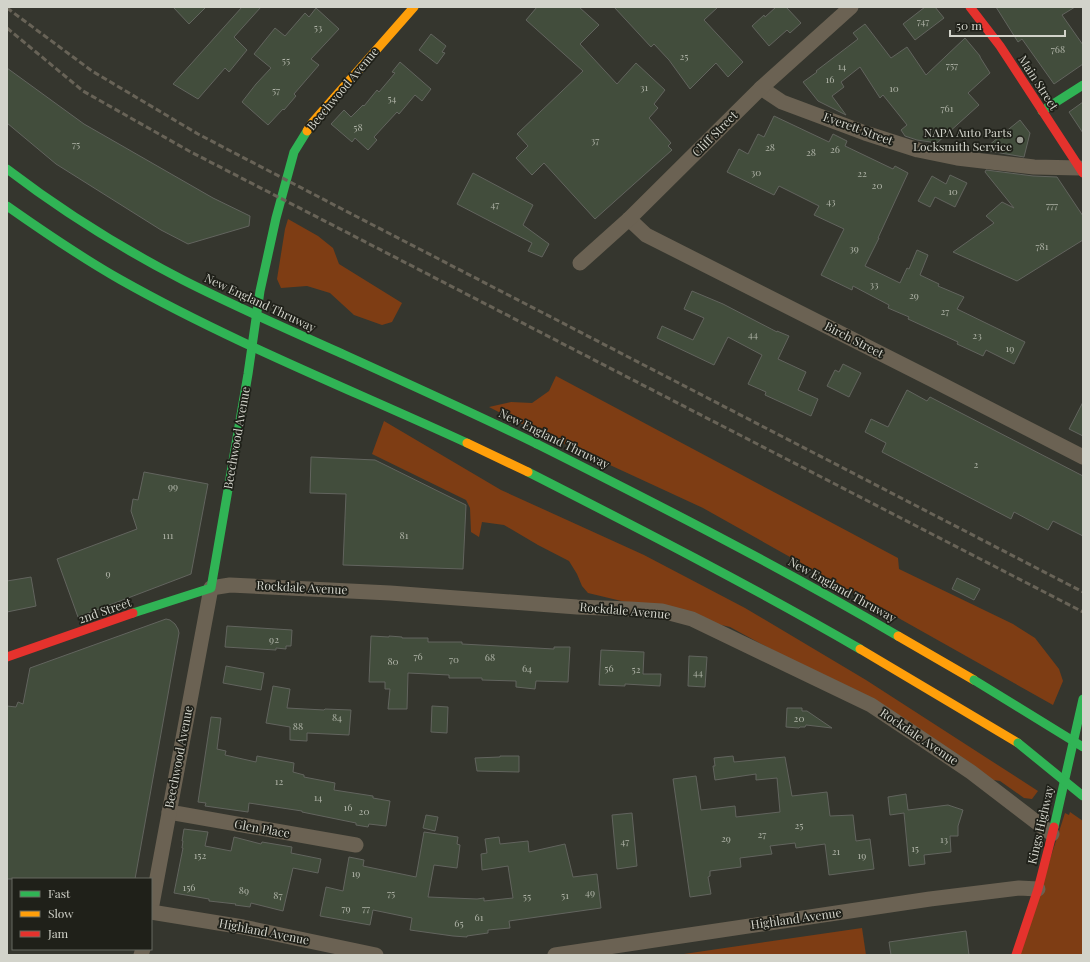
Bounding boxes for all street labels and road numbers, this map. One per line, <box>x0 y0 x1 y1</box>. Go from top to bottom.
street label: Beechwood Avenue <box>303 43 382 133</box>
street label: Main Street <box>1015 52 1063 114</box>
street label: Cliff Street <box>688 107 741 160</box>
street label: Everett Street <box>821 108 896 148</box>
street label: New England Thruway <box>202 269 319 335</box>
street label: Birch Street <box>822 317 887 361</box>
street label: Beechwood Avenue <box>219 385 253 490</box>
street label: New England Thruway <box>497 404 612 472</box>
street label: New England Thruway <box>786 553 899 625</box>
street label: Rockdale Avenue <box>256 577 348 597</box>
street label: 2nd Street <box>76 593 134 627</box>
street label: Rockdale Avenue <box>579 598 671 622</box>
street label: Beechwood Avenue <box>160 704 196 809</box>
street label: Rockdale Avenue <box>877 704 962 768</box>
street label: Kings Highway <box>1023 784 1057 866</box>
street label: Glen Place <box>233 815 291 841</box>
street label: Highland Avenue <box>749 904 842 932</box>
street label: Highland Avenue <box>218 914 311 948</box>

